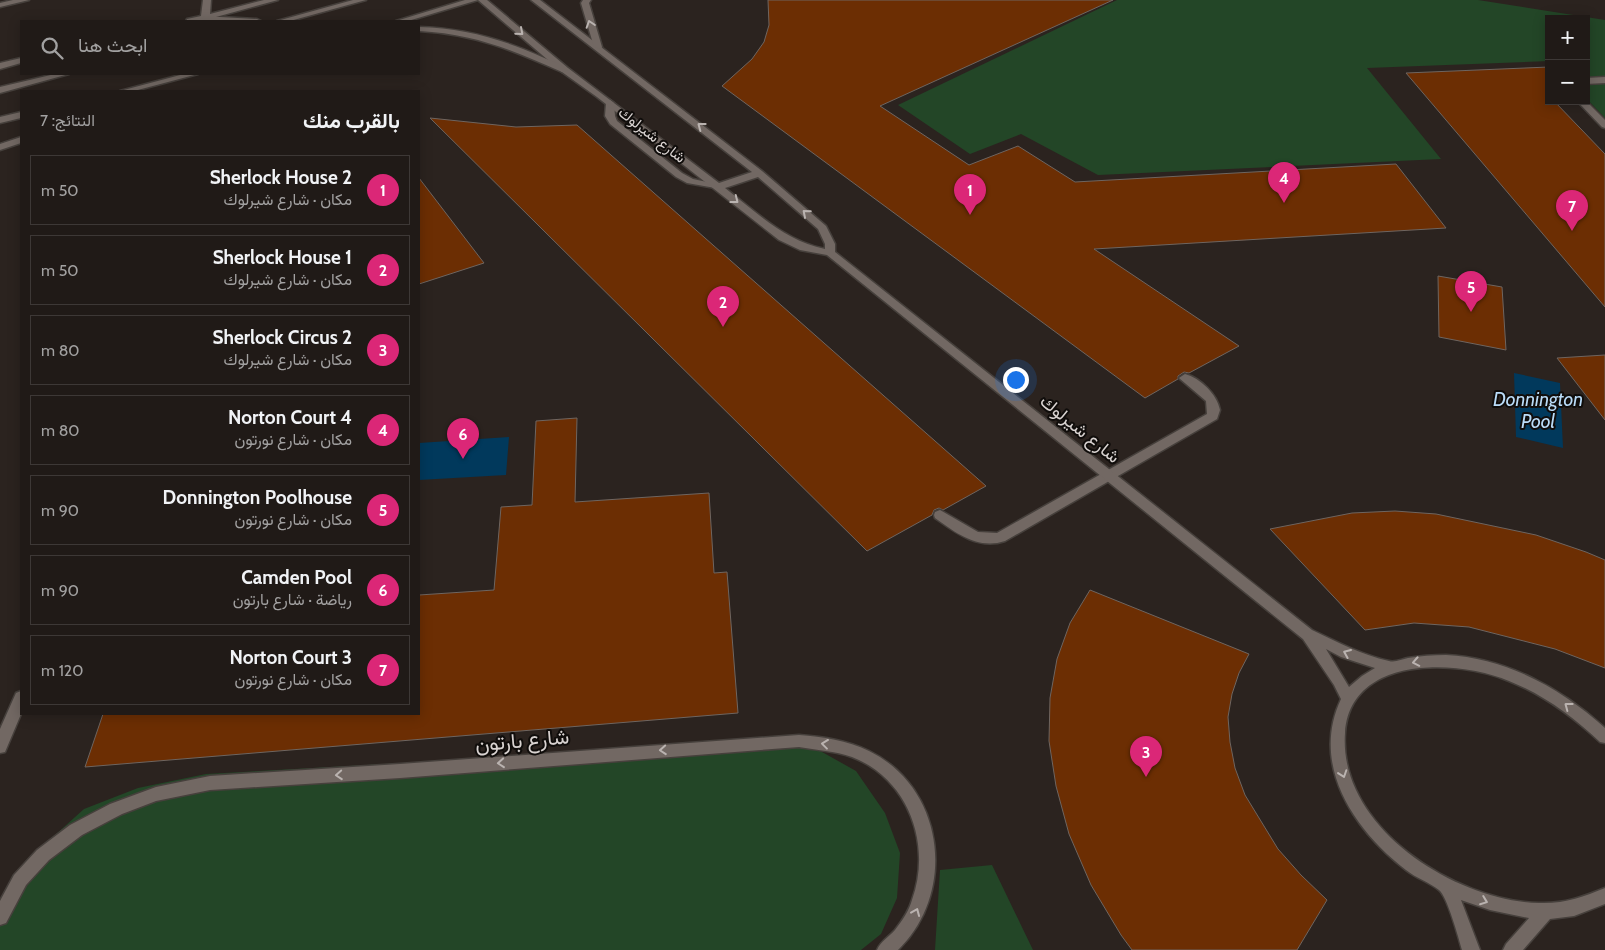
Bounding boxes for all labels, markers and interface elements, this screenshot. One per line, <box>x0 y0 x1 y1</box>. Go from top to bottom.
map controls <box>1545 15 1590 105</box>
button: + <box>1545 15 1590 60</box>
search box <box>20 20 420 75</box>
one-way arrow <box>586 20 596 28</box>
one-way arrow <box>514 26 523 35</box>
icon: search <box>38 34 66 62</box>
text: ابحث هنا <box>78 34 147 57</box>
button: − <box>1545 60 1590 105</box>
street label: شارع شيرلوك <box>614 103 689 168</box>
text: بالقرب منك <box>303 108 400 133</box>
text: النتائج: 7 <box>40 111 95 130</box>
one-way arrow <box>697 123 707 132</box>
pin: 4 <box>1268 162 1300 203</box>
text: Sherlock House 2 <box>210 166 352 189</box>
pin: 1 <box>954 174 986 215</box>
text: 50 m <box>41 181 78 200</box>
text: 1 <box>380 181 386 200</box>
text: مكان · شارع شيرلوك <box>224 190 352 209</box>
pin: 7 <box>1556 190 1588 231</box>
one-way arrow <box>729 194 738 203</box>
one-way arrow <box>803 210 812 219</box>
text: Sherlock House 1 <box>213 246 352 269</box>
text: 50 m <box>41 261 78 280</box>
text: 2 <box>379 261 387 280</box>
text: مكان · شارع شيرلوك <box>224 270 352 289</box>
pin: 5 <box>1455 271 1487 312</box>
pin: 2 <box>707 286 739 327</box>
text: Sherlock Circus 2 <box>213 326 352 349</box>
text: 80 m <box>41 341 80 360</box>
text: 3 <box>379 341 387 360</box>
text: مكان · شارع شيرلوك <box>224 350 352 369</box>
your location <box>1003 367 1029 393</box>
water label: Donnington Pool <box>1493 388 1583 433</box>
street label: شارع شيرلوك <box>1035 390 1124 469</box>
text: Norton Court 4 <box>228 406 352 429</box>
pin: 6 <box>447 418 479 459</box>
text: 80 m <box>41 421 80 440</box>
text: 4 <box>378 421 388 440</box>
text: مكان · شارع نورتون <box>235 430 352 449</box>
text: Donnington Poolhouse <box>163 486 352 509</box>
text: 90 m <box>41 501 79 520</box>
text: 5 <box>379 501 387 520</box>
text: مكان · شارع نورتون <box>235 510 352 529</box>
text: Camden Pool <box>241 566 352 589</box>
text: 90 m <box>41 581 79 600</box>
text: 6 <box>379 581 388 600</box>
text: رياضة · شارع بارتون <box>233 590 352 609</box>
text: Norton Court 3 <box>230 646 352 669</box>
one-way arrow <box>1343 649 1352 659</box>
one-way arrow <box>1411 656 1420 667</box>
text: 120 m <box>41 661 83 680</box>
text: 7 <box>379 661 387 680</box>
text: مكان · شارع نورتون <box>235 670 352 689</box>
one-way arrow <box>1565 703 1574 711</box>
street label: شارع بارتون <box>474 723 570 759</box>
pin: 3 <box>1130 736 1162 777</box>
one-way arrow <box>821 739 829 750</box>
one-way arrow <box>659 745 667 756</box>
one-way arrow <box>497 757 505 768</box>
one-way arrow <box>335 769 343 780</box>
one-way arrow <box>1337 769 1347 778</box>
one-way arrow <box>1479 895 1488 906</box>
one-way arrow <box>909 908 920 917</box>

